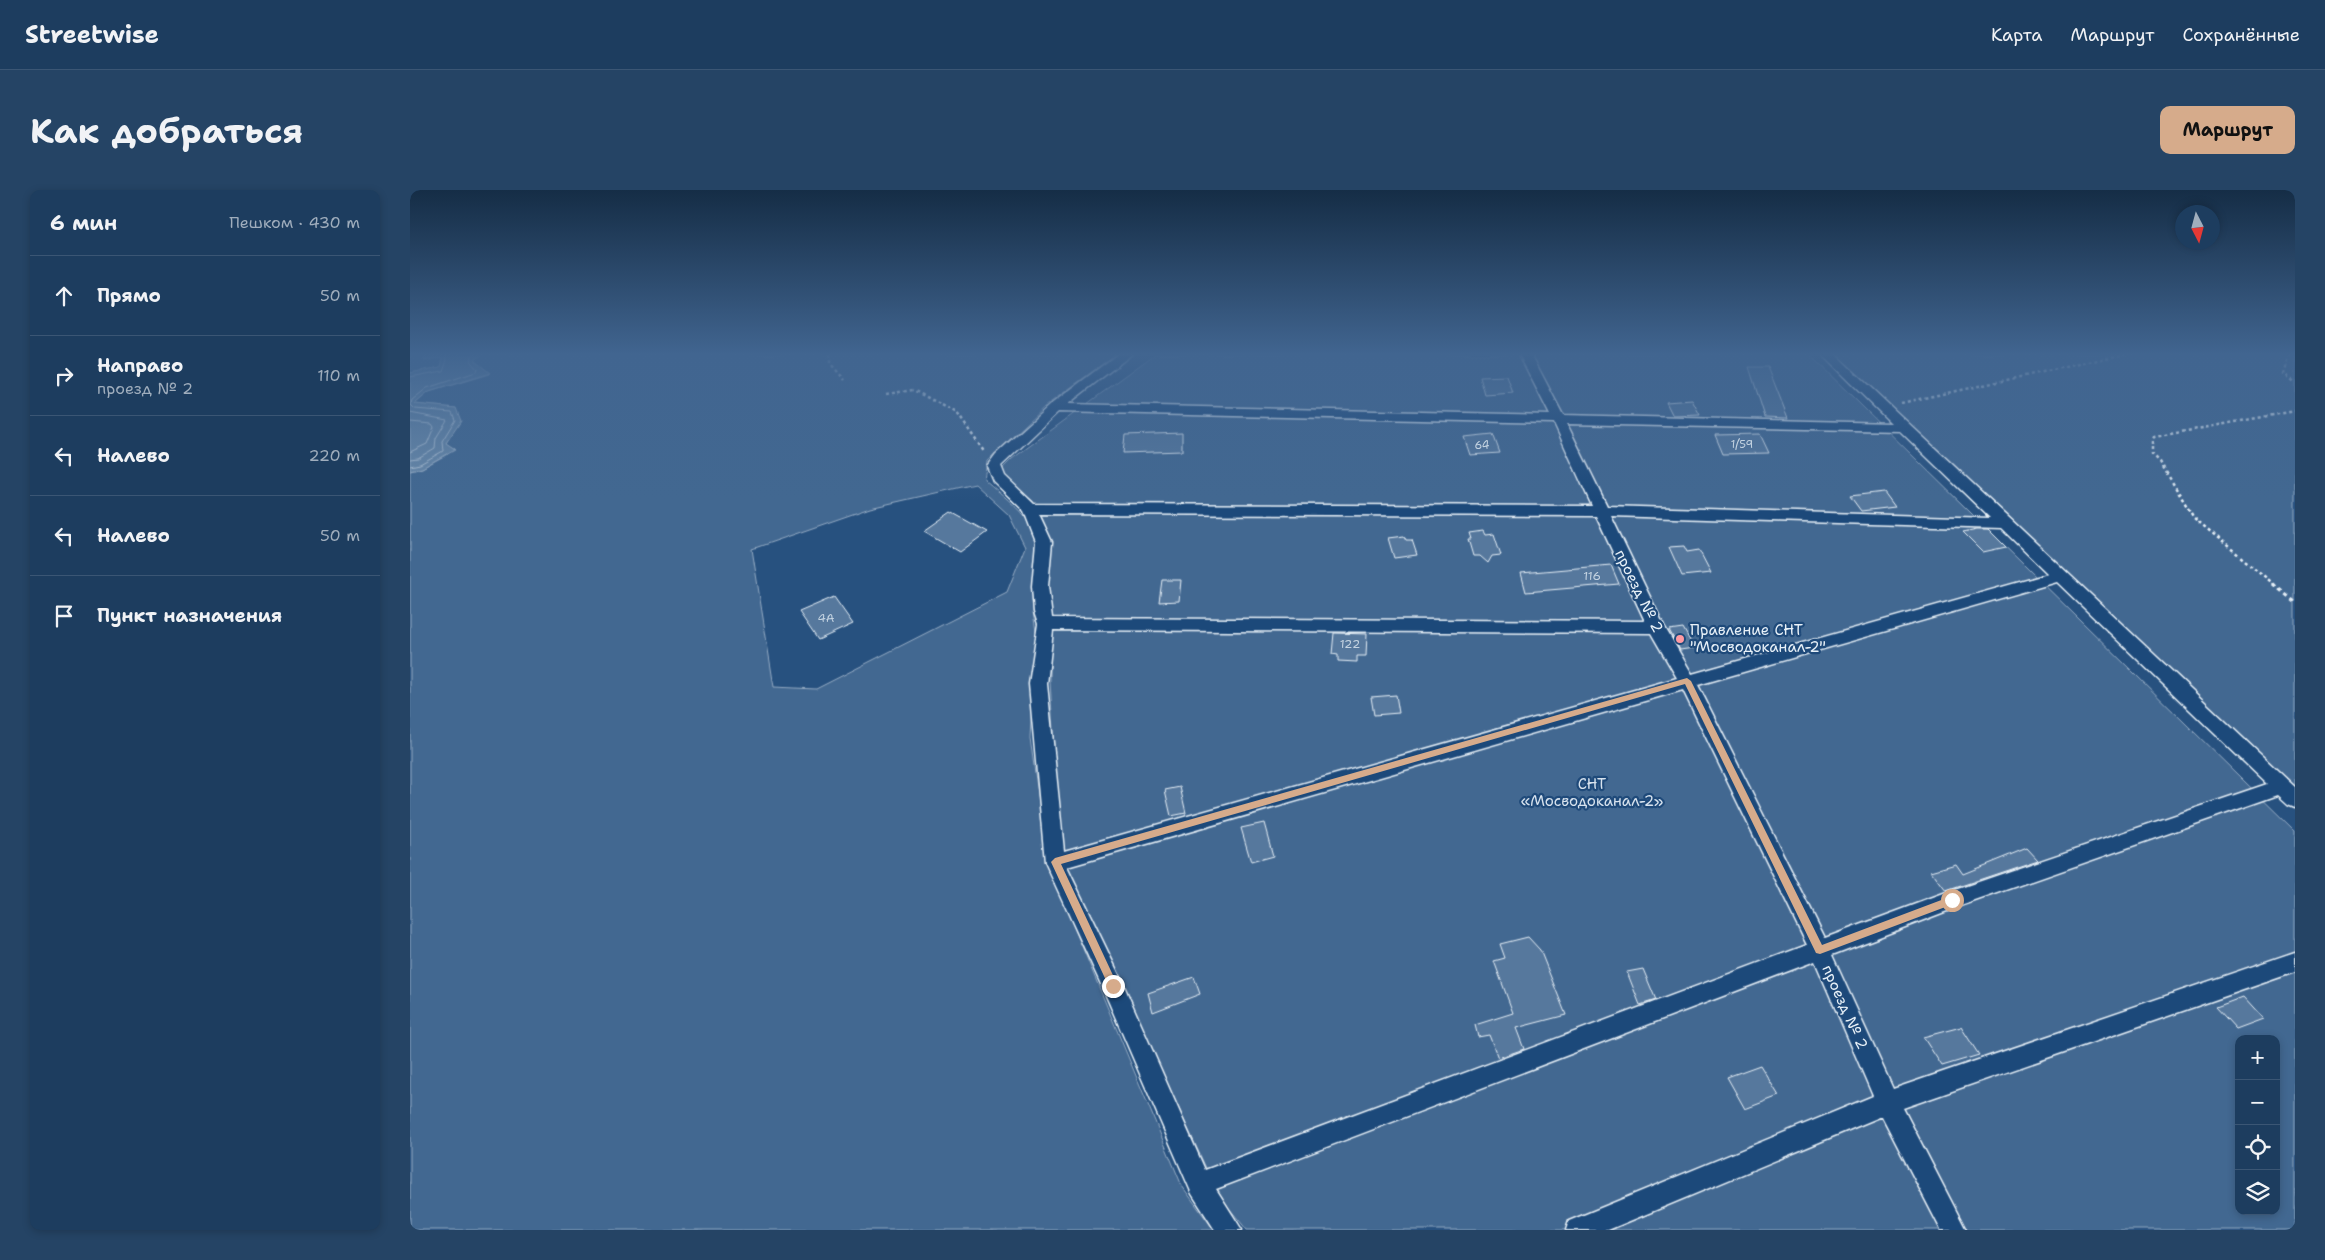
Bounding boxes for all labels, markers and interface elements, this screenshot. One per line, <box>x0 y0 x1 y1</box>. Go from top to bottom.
text: Streetwise <box>25 19 159 51</box>
text: Карта <box>1991 23 2042 47</box>
text: Маршрут <box>2070 23 2154 47</box>
text: Сохранённые <box>2182 23 2300 47</box>
button: Маршрут <box>2160 106 2295 154</box>
text: Как добраться <box>30 107 303 154</box>
north arrow <box>2175 205 2220 250</box>
text: 6 мин <box>50 209 117 237</box>
text: Пешком · 430 m <box>229 212 360 233</box>
icon: ahead <box>50 282 78 310</box>
text: Прямо <box>97 283 161 308</box>
text: 50 m <box>320 285 360 306</box>
text: Направо <box>97 353 183 378</box>
icon: right <box>50 362 78 390</box>
text: 110 m <box>317 365 360 386</box>
text: проезд № 2 <box>97 378 193 399</box>
house number: 1/59 <box>1731 437 1753 452</box>
house number: 64 <box>1474 438 1490 453</box>
icon: left <box>50 442 78 470</box>
text: Налево <box>97 443 170 468</box>
text: 220 m <box>308 445 360 466</box>
icon: left <box>50 522 78 550</box>
text: Налево <box>97 523 170 548</box>
text: 50 m <box>320 525 360 546</box>
street label: проезд № 2 <box>1610 546 1668 636</box>
house number: 116 <box>1583 568 1601 584</box>
icon: arrive <box>50 602 78 630</box>
text: Пункт назначения <box>97 603 282 628</box>
house number: 4А <box>817 610 835 626</box>
place label: Правление СНТ "Мосводоканал-2" <box>1690 620 1826 657</box>
marker: Правление СНТ "Мосводоканал-2" <box>1674 633 1686 645</box>
house number: 122 <box>1340 636 1360 652</box>
park label: СНТ «Мосводоканал-2» <box>1521 774 1663 811</box>
route start <box>1941 889 1964 912</box>
street label: проезд № 2 <box>1818 962 1872 1052</box>
route end <box>1102 975 1125 998</box>
map controls <box>2235 1035 2280 1215</box>
button: + <box>2235 1035 2280 1080</box>
button: − <box>2235 1080 2280 1125</box>
button: locate <box>2235 1125 2280 1170</box>
button: layers <box>2235 1170 2280 1215</box>

